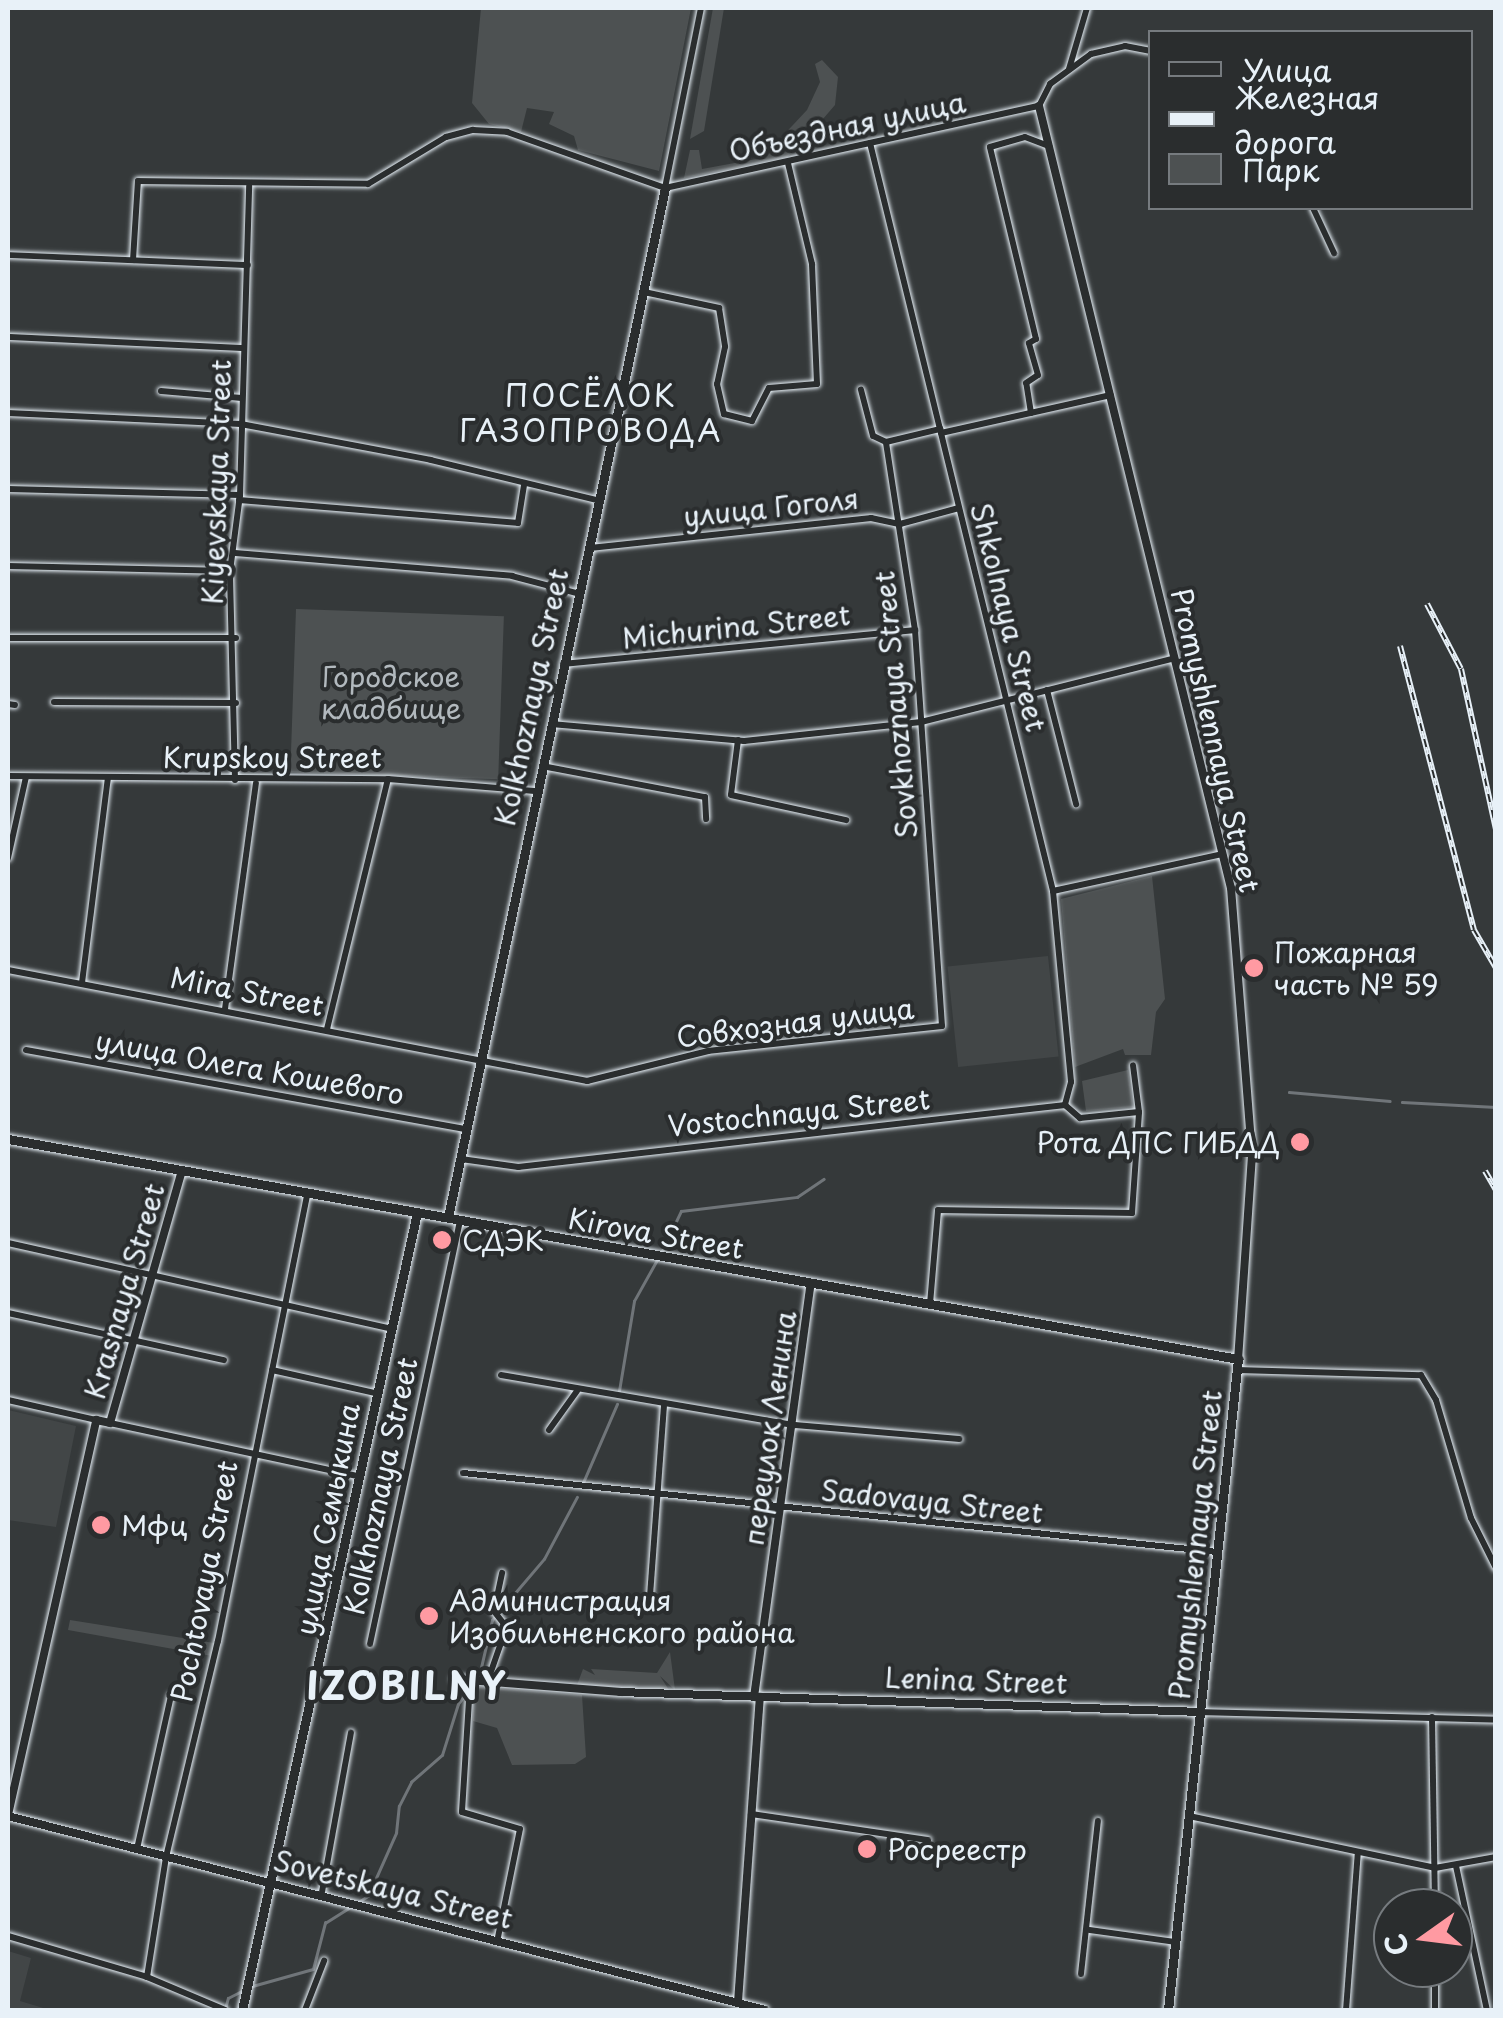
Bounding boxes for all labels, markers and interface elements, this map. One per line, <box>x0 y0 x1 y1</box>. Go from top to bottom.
legend <box>1148 30 1473 210</box>
text: Улица <box>1242 47 1331 92</box>
text: Железная дорога <box>1235 74 1380 164</box>
street label: Объездная улица <box>725 84 969 168</box>
text: Парк <box>1242 147 1319 192</box>
street label: Kiyevskaya Street <box>195 358 237 606</box>
district label: ПОСЁЛОК ГАЗОПРОВОДА <box>460 377 722 448</box>
street label: улица Гоголя <box>681 481 861 533</box>
street label: Shkolnaya Street <box>964 499 1054 735</box>
street label: Kolkhoznaya Street <box>487 565 575 829</box>
street label: Sovkhoznaya Street <box>867 569 923 841</box>
street label: Promyshlennaya Street <box>1164 584 1268 896</box>
street label: Michurina Street <box>621 597 851 655</box>
park label: Городское кладбище <box>321 659 461 725</box>
street label: Krupskoy Street <box>162 740 382 774</box>
place label: Пожарная часть № 59 <box>1274 935 1438 1001</box>
marker: Пожарная часть № 59 <box>1243 957 1265 979</box>
street label: Mira Street <box>167 960 327 1022</box>
street label: Совхозная улица <box>673 991 917 1053</box>
street label: улица Олега Кошевого <box>91 1023 409 1111</box>
street label: Vostochnaya Street <box>666 1082 932 1142</box>
place label: Рота ДПС ГИБДД <box>1036 1125 1280 1159</box>
marker: Рота ДПС ГИБДД <box>1289 1131 1311 1153</box>
street label: Krasnaya Street <box>77 1180 171 1402</box>
street label: Kirova Street <box>565 1201 747 1265</box>
place label: СДЭК <box>462 1223 544 1257</box>
marker: СДЭК <box>431 1229 453 1251</box>
street label: переулок Ленина <box>736 1308 802 1548</box>
street label: Kolkhoznaya Street <box>336 1354 424 1618</box>
street label: Promyshlennaya Street <box>1162 1388 1228 1702</box>
street label: улица Семыкина <box>288 1399 366 1639</box>
street label: Pochtovaya Street <box>164 1457 244 1705</box>
street label: Sadovaya Street <box>819 1473 1045 1529</box>
place label: Мфц <box>121 1508 188 1542</box>
marker: Мфц <box>90 1514 112 1536</box>
place label: Администрация Изобильненского района <box>449 1583 795 1649</box>
marker: Администрация Изобильненского района <box>418 1605 440 1627</box>
street label: Lenina Street <box>884 1660 1068 1700</box>
district label: IZOBILNY <box>306 1662 508 1708</box>
place label: Росреестр <box>887 1832 1027 1866</box>
marker: Росреестр <box>856 1838 878 1860</box>
street label: Sovetskaya Street <box>270 1843 516 1935</box>
north arrow <box>1373 1888 1473 1988</box>
text: С <box>1372 1929 1419 1960</box>

